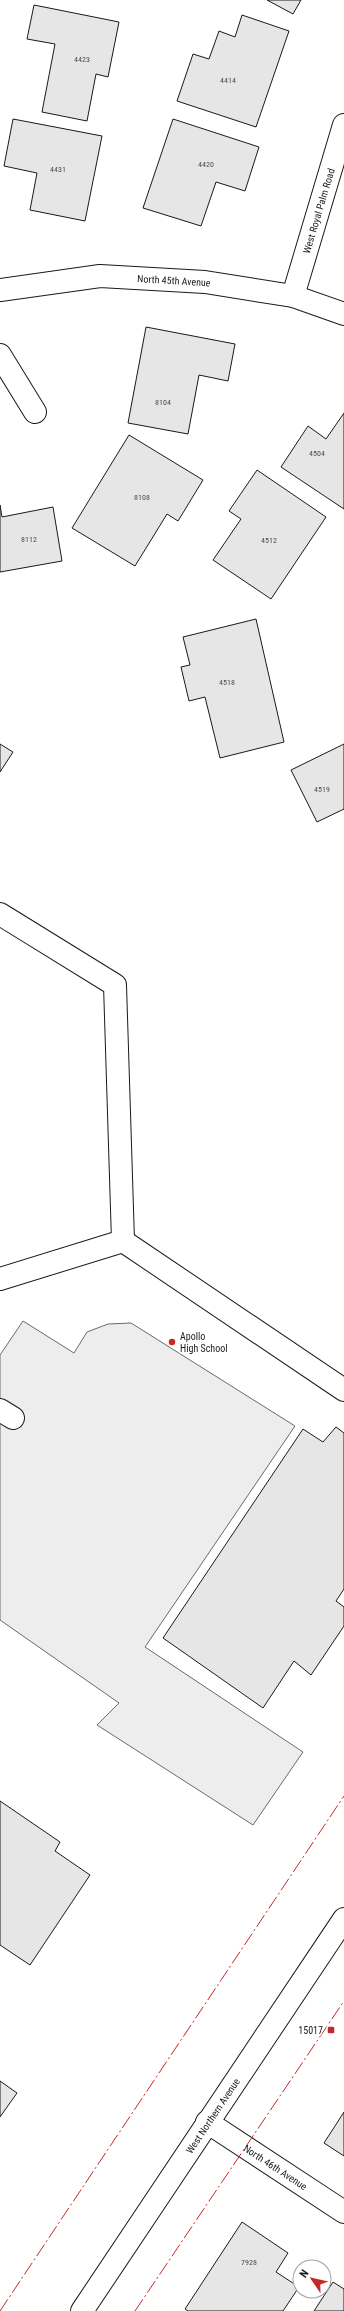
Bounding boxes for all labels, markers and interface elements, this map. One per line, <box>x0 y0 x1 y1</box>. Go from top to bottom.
house number: 4423 <box>74 55 90 64</box>
house number: 4414 <box>220 76 236 85</box>
house number: 4420 <box>198 160 214 169</box>
house number: 4431 <box>50 165 66 174</box>
street label: West Royal Palm Road <box>301 167 337 255</box>
street label: North 45th Avenue <box>137 273 212 289</box>
house number: 8104 <box>155 398 171 407</box>
house number: 4504 <box>309 449 325 458</box>
house number: 8108 <box>134 493 150 502</box>
house number: 8112 <box>21 535 37 544</box>
house number: 4512 <box>261 536 277 545</box>
house number: 4518 <box>219 678 235 687</box>
house number: 4519 <box>314 785 330 794</box>
place label: Apollo High School <box>180 1331 228 1354</box>
marker: Apollo High School <box>167 1337 177 1347</box>
place label: 15017 <box>298 2025 323 2036</box>
marker: 15017 <box>326 2025 336 2035</box>
street label: West Northern Avenue <box>184 2076 242 2156</box>
street label: North 46th Avenue <box>242 2143 309 2192</box>
house number: 7928 <box>241 2258 257 2267</box>
north arrow <box>292 2259 332 2299</box>
text: N <box>297 2267 312 2280</box>

